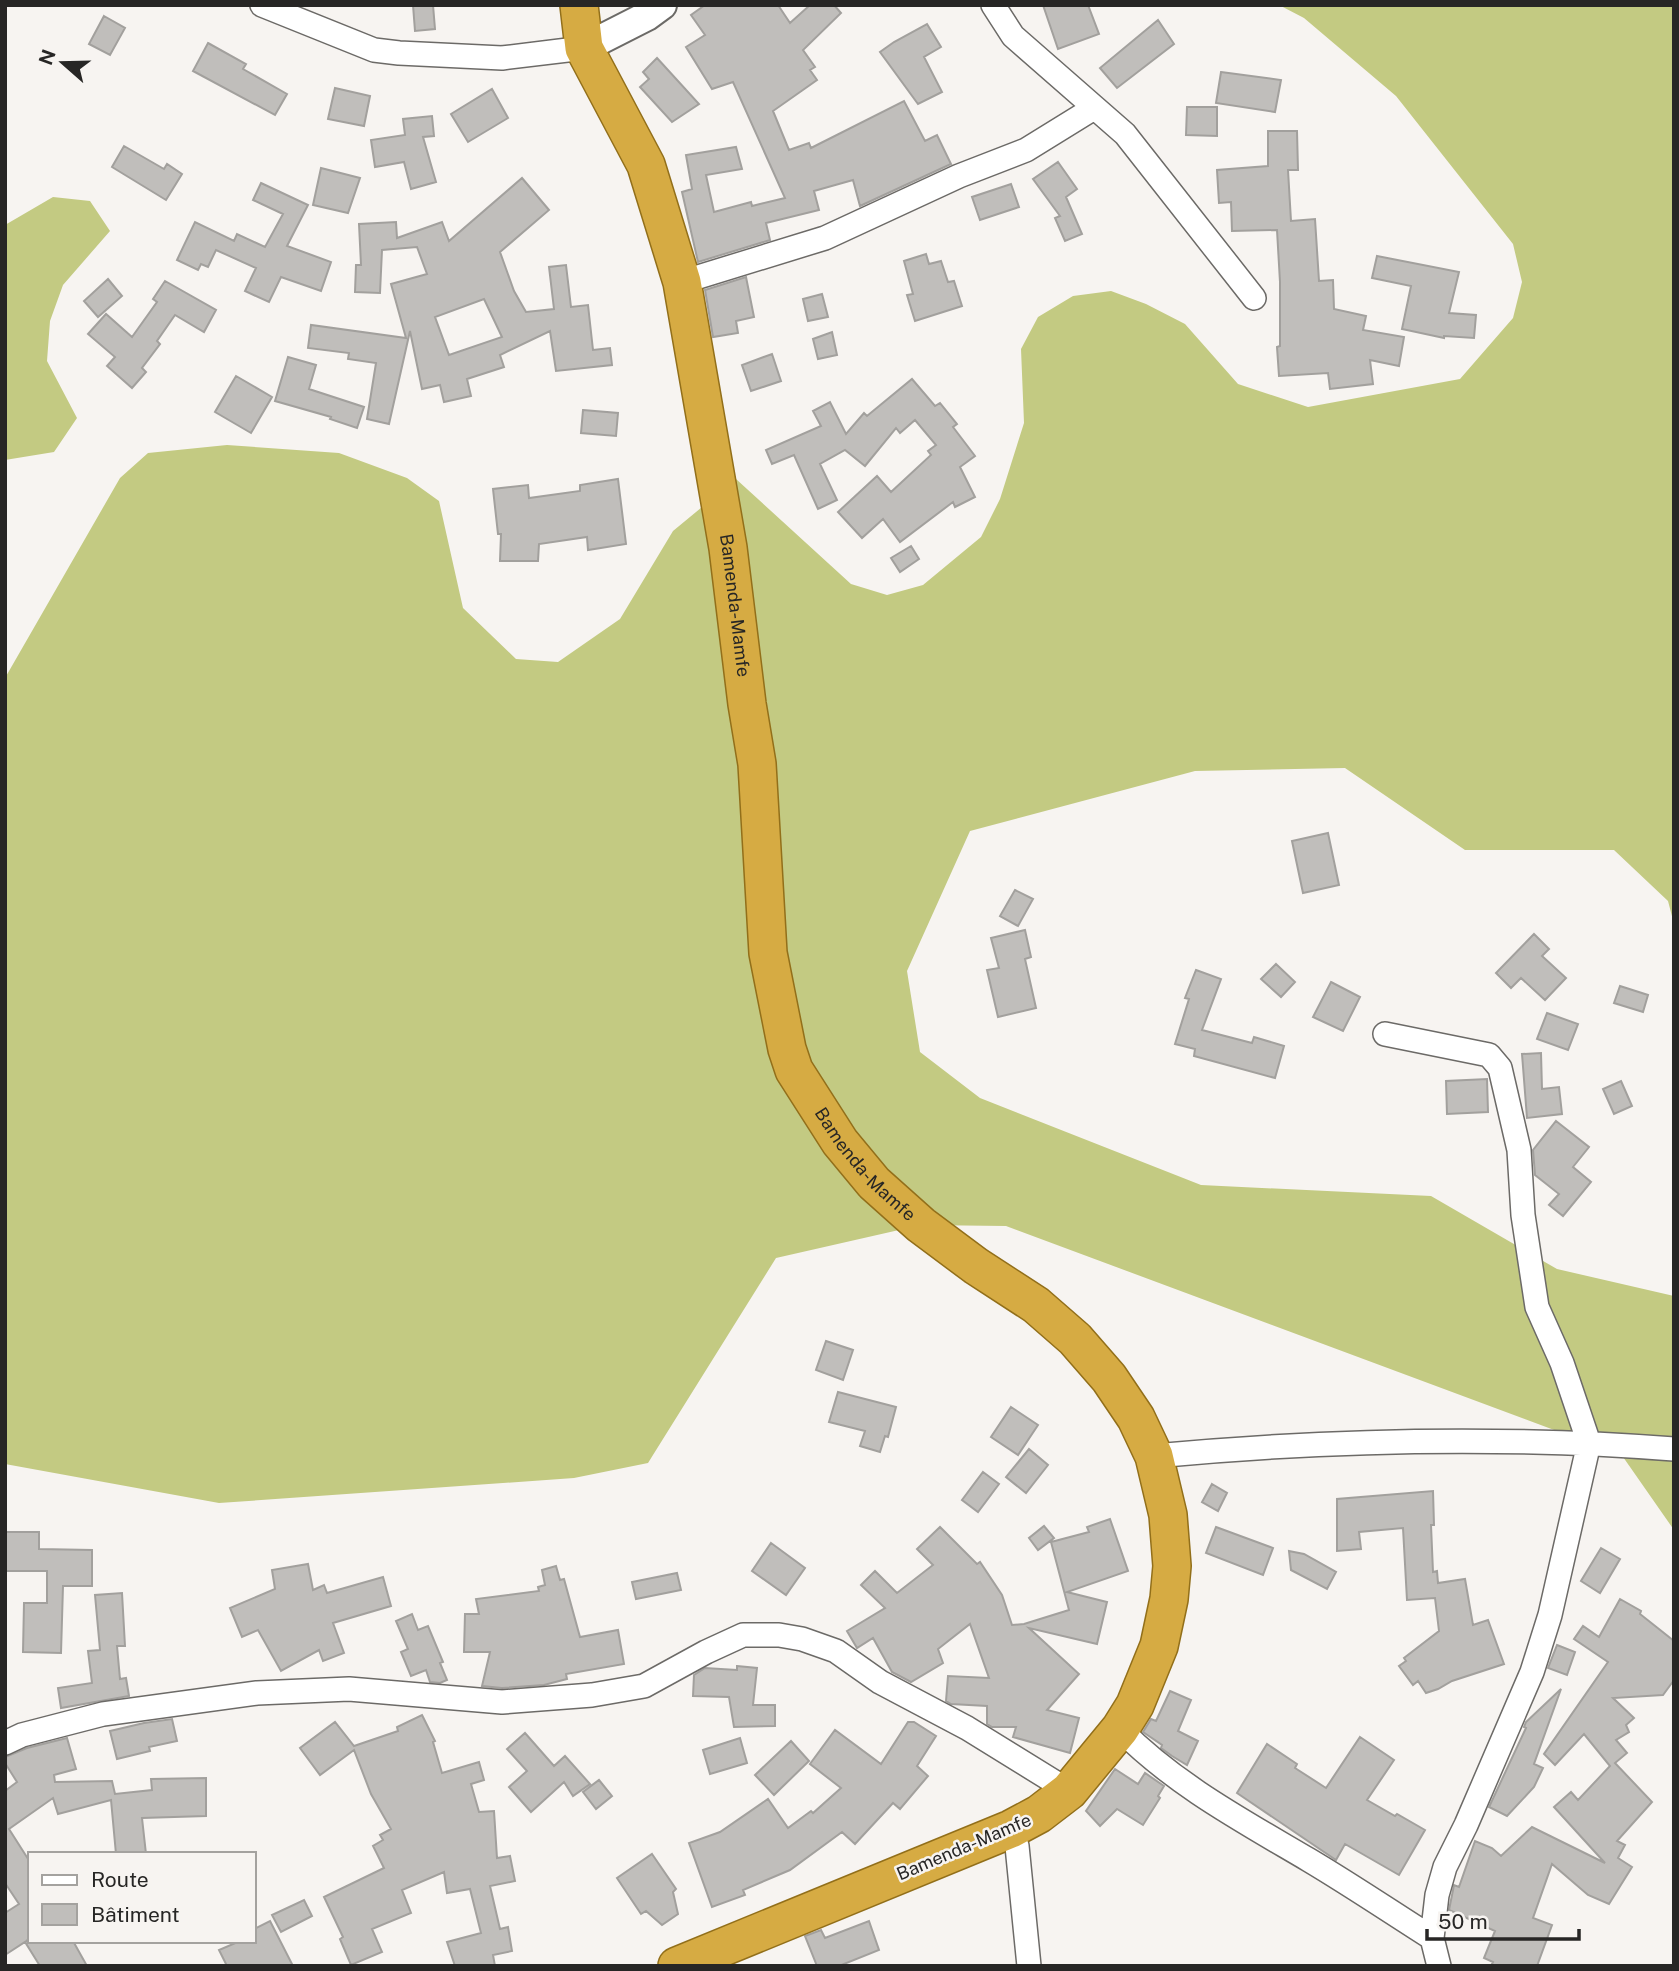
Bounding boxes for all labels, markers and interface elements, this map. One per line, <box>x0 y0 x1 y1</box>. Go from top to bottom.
north arrow <box>28 28 98 98</box>
text: N <box>34 46 60 68</box>
street label: Bamenda-Mamfe <box>716 532 755 678</box>
street label: Bamenda-Mamfe <box>811 1103 920 1225</box>
street label: Bamenda-Mamfe <box>893 1809 1034 1884</box>
legend <box>28 1852 256 1943</box>
text: Route <box>91 1867 149 1892</box>
scale bar <box>1427 1898 1579 1942</box>
text: Bâtiment <box>91 1902 180 1927</box>
text: 50 m <box>1438 1909 1488 1934</box>

